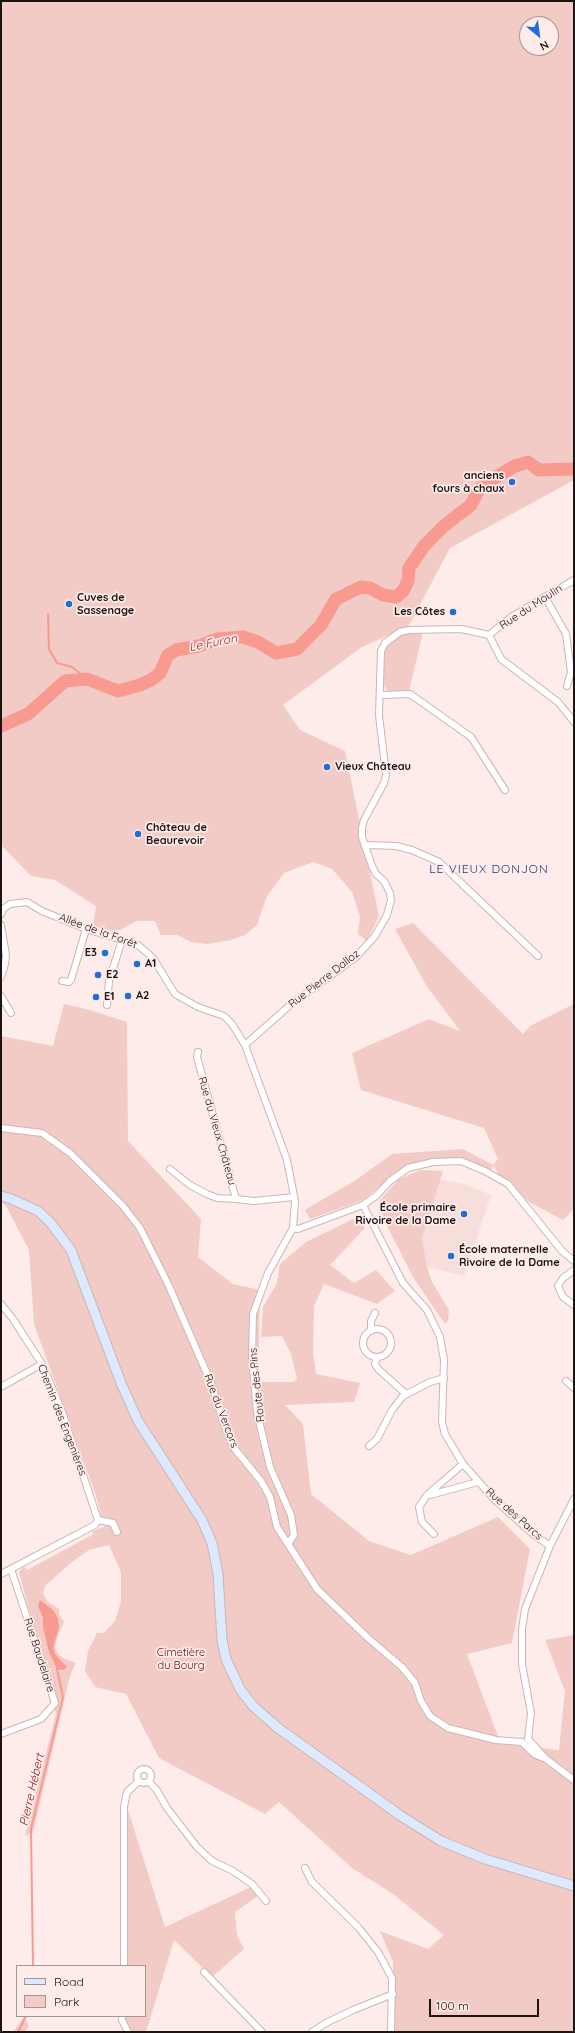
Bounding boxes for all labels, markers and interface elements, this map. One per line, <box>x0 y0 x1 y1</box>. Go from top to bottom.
north arrow <box>519 16 559 56</box>
text: N <box>537 38 551 54</box>
place label: anciens fours à chaux <box>432 469 504 495</box>
marker: anciens fours à chaux <box>507 477 517 487</box>
street label: Rue du Moulin <box>497 582 565 632</box>
place label: Cuves de Sassenage <box>77 591 134 617</box>
marker: Cuves de Sassenage <box>64 599 74 609</box>
place label: Les Côtes <box>394 605 445 619</box>
marker: Les Côtes <box>448 607 458 617</box>
water label: Le Furon <box>188 631 238 655</box>
place label: Vieux Château <box>335 760 411 774</box>
marker: Vieux Château <box>322 762 332 772</box>
place label: Château de Beaurevoir <box>146 821 207 847</box>
marker: Château de Beaurevoir <box>133 829 143 839</box>
district label: LE VIEUX DONJON <box>429 862 549 876</box>
street label: Allée de la Forêt <box>57 911 139 951</box>
place label: E3 <box>85 946 97 960</box>
street label: Rue Pierre Dalloz <box>286 947 362 1011</box>
marker: E3 <box>100 948 110 958</box>
place label: A1 <box>145 957 156 971</box>
marker: A1 <box>132 959 142 969</box>
place label: E2 <box>106 968 119 982</box>
marker: E2 <box>93 970 103 980</box>
place label: A2 <box>136 989 149 1003</box>
place label: E1 <box>104 990 115 1004</box>
marker: A2 <box>123 991 133 1001</box>
marker: E1 <box>91 992 101 1002</box>
street label: Rue du Vieux Château <box>195 1075 239 1187</box>
place label: École primaire Rivoire de la Dame <box>355 1201 456 1227</box>
marker: École primaire Rivoire de la Dame <box>459 1209 469 1219</box>
place label: École maternelle Rivoire de la Dame <box>459 1243 560 1269</box>
marker: École maternelle Rivoire de la Dame <box>446 1251 456 1261</box>
street label: Route des Pins <box>247 1347 267 1423</box>
street label: Chemin des Engenières <box>35 1362 89 1478</box>
street label: Rue du Vercors <box>201 1372 241 1450</box>
street label: Rue des Parcs <box>483 1485 545 1543</box>
street label: Rue Baudelaire <box>21 1616 57 1694</box>
park label: Cimetière du Bourg <box>157 1646 205 1672</box>
water label: Pierre Hébert <box>17 1752 47 1828</box>
legend <box>16 1965 146 2017</box>
text: Road <box>54 1974 84 1989</box>
scale bar <box>431 1991 541 2017</box>
text: Park <box>54 1994 79 2009</box>
text: 100 m <box>436 1998 469 2013</box>

